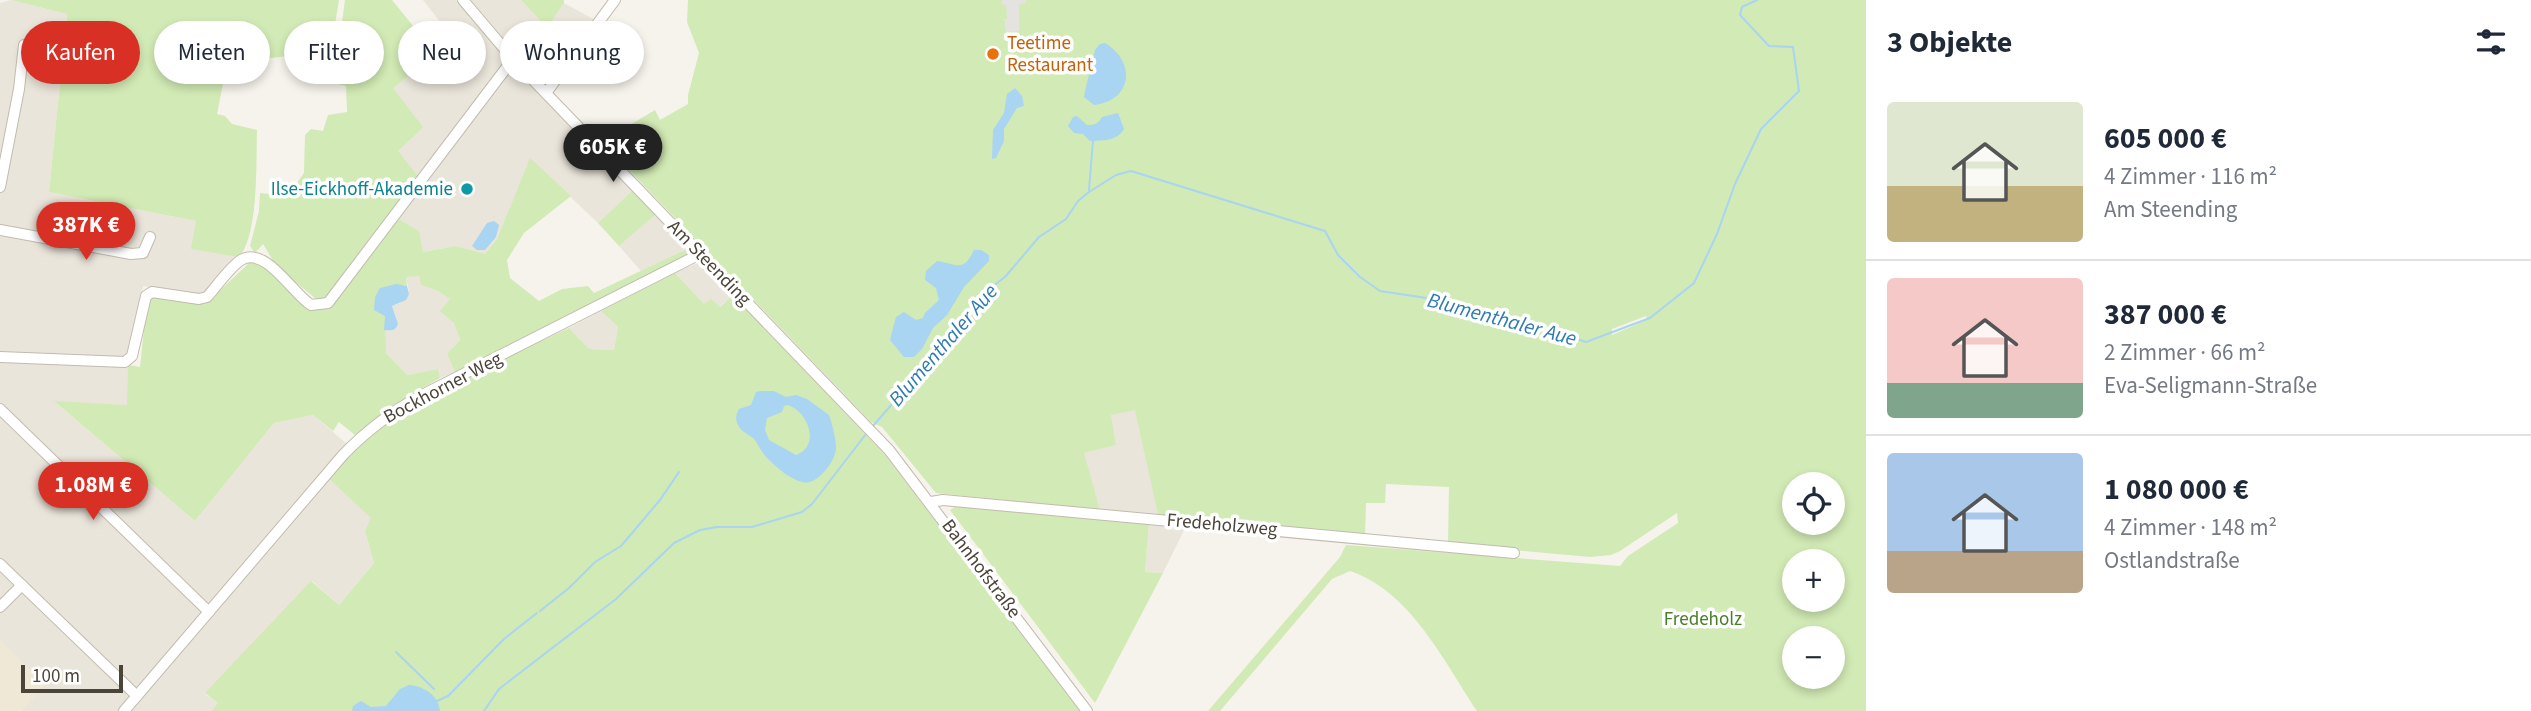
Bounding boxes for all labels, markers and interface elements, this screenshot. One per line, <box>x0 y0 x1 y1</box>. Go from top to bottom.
chip: Kaufen <box>21 21 140 84</box>
chip: Mieten <box>154 21 270 84</box>
chip: Filter <box>284 21 384 84</box>
chip: Neu <box>398 21 486 84</box>
chip: Wohnung <box>500 21 644 84</box>
text: 3 Objekte <box>1887 21 2012 64</box>
icon: filters <box>2472 23 2510 61</box>
place label: Teetime Restaurant <box>1007 30 1094 79</box>
marker: Teetime Restaurant <box>985 46 1001 62</box>
text: 605 000 € <box>2104 117 2227 160</box>
pin: 605K € <box>556 124 670 184</box>
text: 605K € <box>579 130 647 163</box>
icon: home <box>1943 130 2027 214</box>
text: 4 Zimmer · 116 m² <box>2104 160 2277 193</box>
place label: Ilse-Eickhoff-Akademie <box>271 176 453 203</box>
marker: Ilse-Eickhoff-Akademie <box>459 181 475 197</box>
text: Am Steending <box>2104 193 2237 226</box>
pin: 387K € <box>29 202 143 262</box>
text: 387K € <box>52 208 120 241</box>
street label: Am Steending <box>661 214 757 312</box>
water label: Blumenthaler Aue <box>881 277 1005 413</box>
water label: Blumenthaler Aue <box>1424 285 1580 353</box>
text: 387 000 € <box>2104 293 2227 336</box>
icon: home <box>1943 306 2027 390</box>
text: 2 Zimmer · 66 m² <box>2104 336 2266 369</box>
street label: Bockhorner Weg <box>379 345 507 431</box>
text: Eva-Seligmann-Straße <box>2104 369 2317 402</box>
pin: 1.08M € <box>28 462 158 522</box>
text: 1.08M € <box>54 468 132 501</box>
text: 1 080 000 € <box>2104 468 2249 511</box>
map controls <box>1782 472 1845 689</box>
button: locate <box>1782 472 1845 535</box>
icon: home <box>1943 481 2027 565</box>
street label: Fredeholzweg <box>1166 507 1279 543</box>
text: 4 Zimmer · 148 m² <box>2104 511 2277 544</box>
street label: Bahnhofstraße <box>935 514 1027 624</box>
text: Ostlandstraße <box>2104 544 2240 577</box>
button: + <box>1782 549 1845 612</box>
park label: Fredeholz <box>1664 606 1742 633</box>
button: − <box>1782 626 1845 689</box>
scale bar <box>21 662 122 694</box>
text: 100 m <box>32 663 80 690</box>

